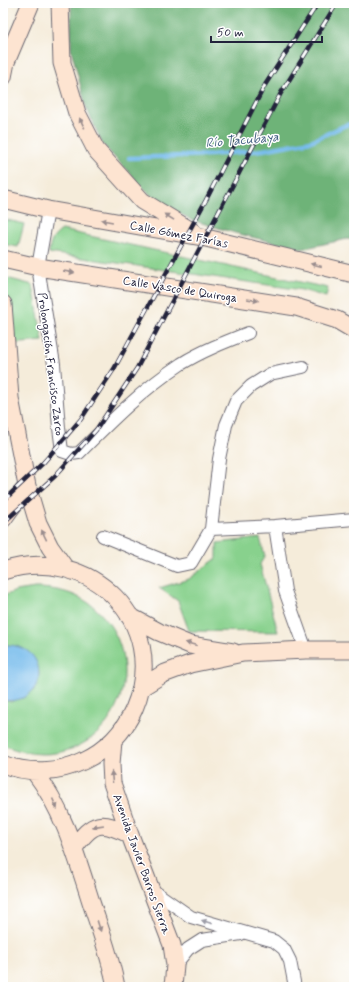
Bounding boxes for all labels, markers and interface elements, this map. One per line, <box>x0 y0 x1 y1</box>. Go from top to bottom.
scale bar <box>211 18 322 44</box>
text: 50 m <box>217 25 244 41</box>
one-way arrow <box>79 117 85 129</box>
water label: Río Tacubaya <box>205 129 280 152</box>
one-way arrow <box>163 213 175 220</box>
one-way arrow <box>101 217 113 223</box>
street label: Calle Gómez Farías <box>128 218 230 252</box>
one-way arrow <box>310 262 322 268</box>
one-way arrow <box>63 269 75 275</box>
street label: Calle Vasco de Quiroga <box>121 273 238 307</box>
street label: Prolongación Francisco Zarco <box>33 292 67 437</box>
one-way arrow <box>246 297 259 303</box>
one-way arrow <box>41 529 47 541</box>
one-way arrow <box>185 641 197 647</box>
one-way arrow <box>108 771 115 783</box>
street label: Avenida Javier Barros Sierra <box>108 792 174 937</box>
one-way arrow <box>52 798 58 809</box>
one-way arrow <box>92 823 104 829</box>
one-way arrow <box>201 919 213 925</box>
one-way arrow <box>96 920 102 932</box>

